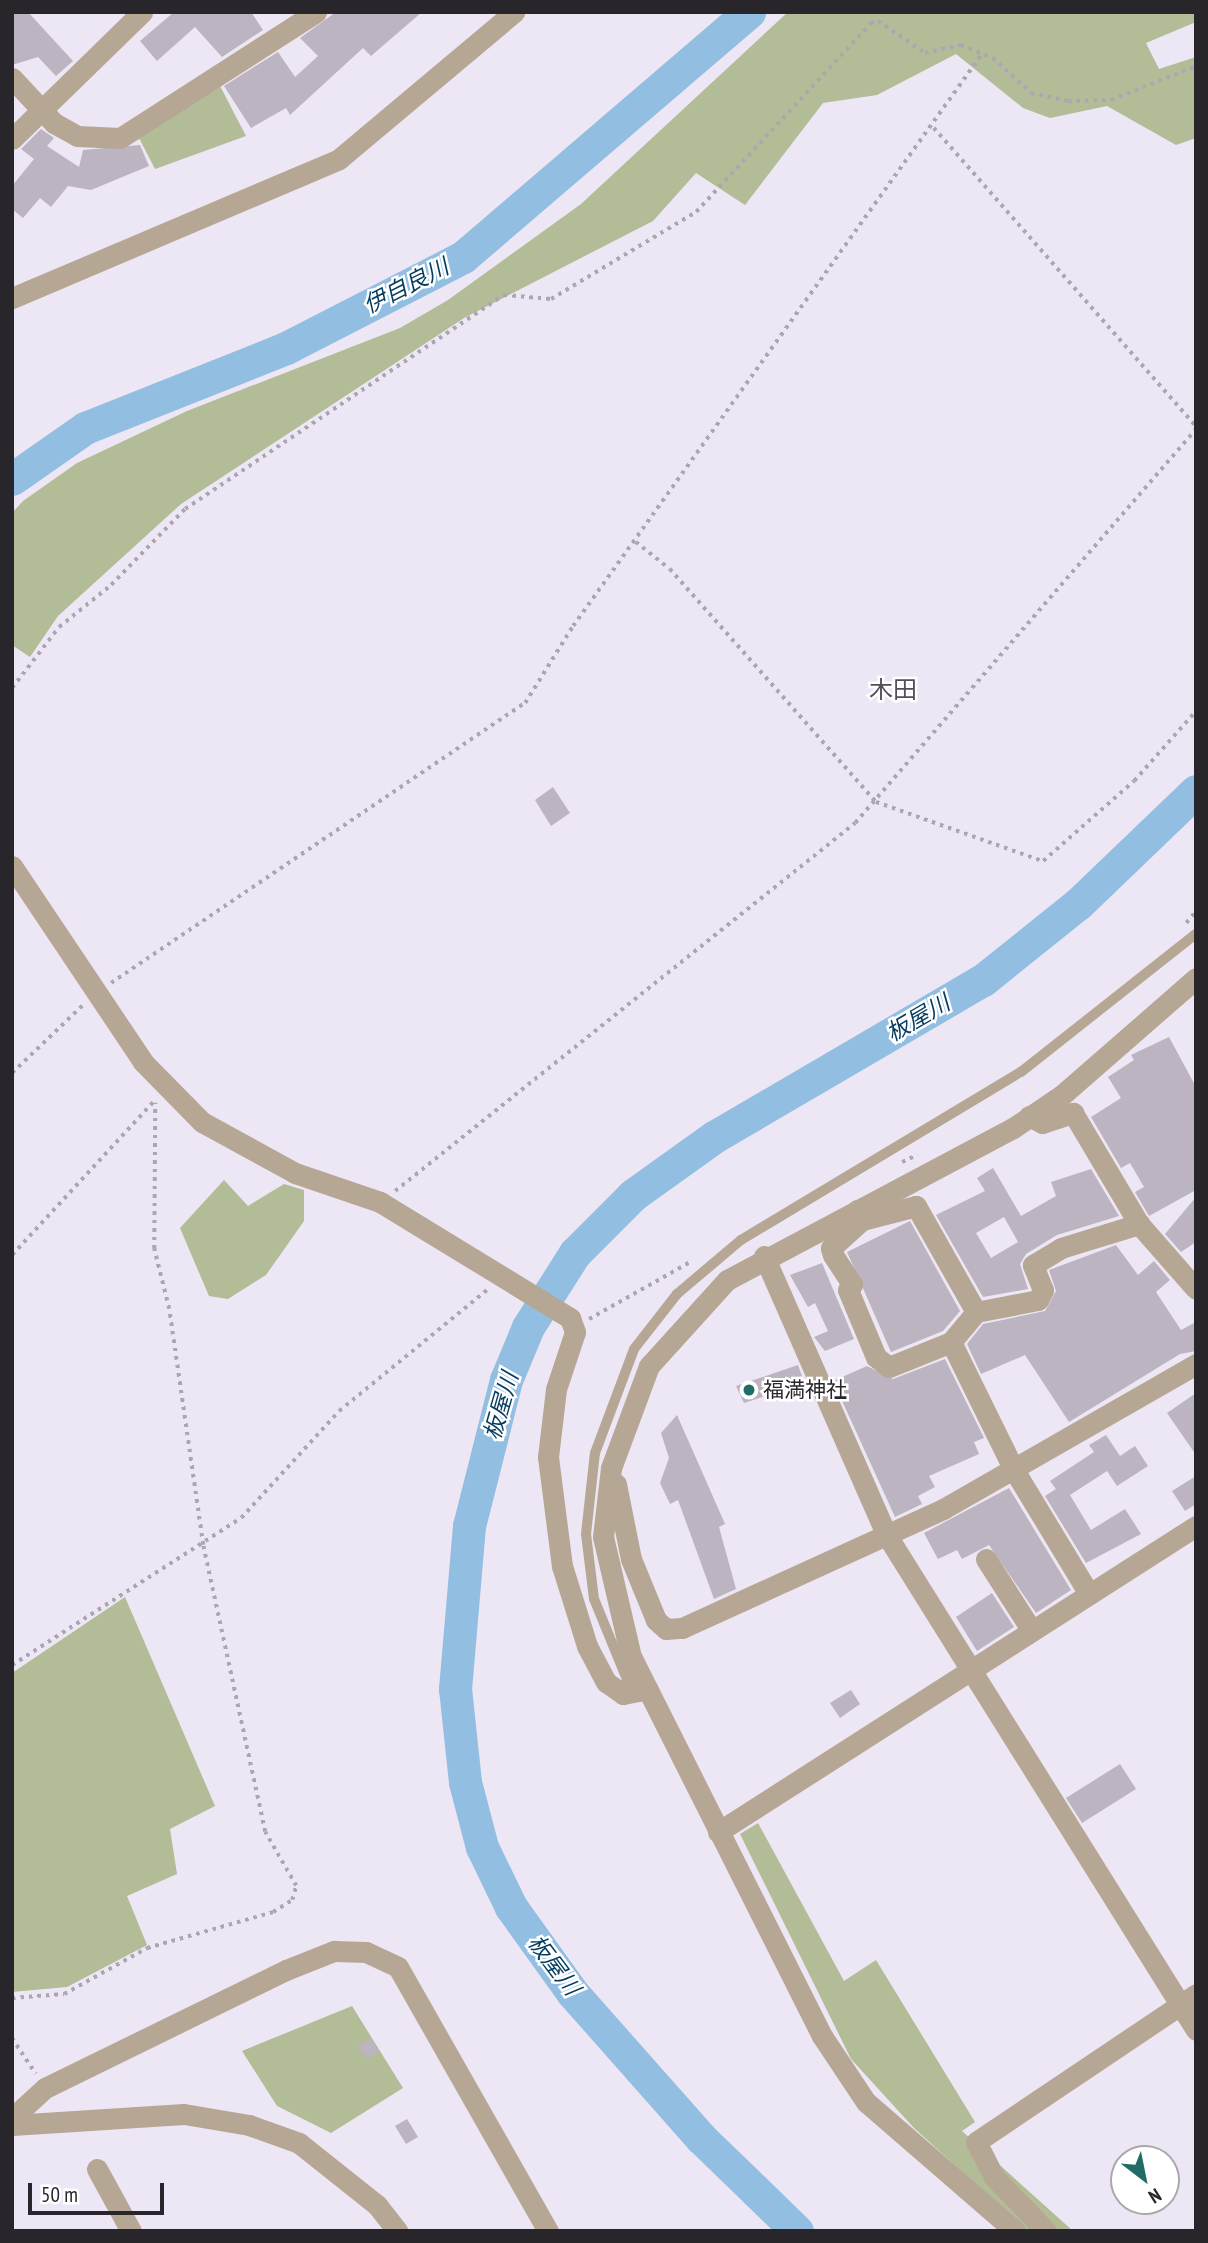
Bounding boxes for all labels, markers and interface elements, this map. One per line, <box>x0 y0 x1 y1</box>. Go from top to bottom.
water label: 伊自良川 <box>359 253 453 319</box>
district label: 木田 <box>869 676 917 704</box>
water label: 板屋川 <box>881 989 955 1047</box>
water label: 板屋川 <box>478 1369 524 1443</box>
place label: 福満神社 <box>763 1377 847 1403</box>
marker: 福満神社 <box>741 1382 757 1398</box>
water label: 板屋川 <box>522 1929 586 2001</box>
north arrow <box>1110 2145 1180 2215</box>
scale bar <box>32 2170 168 2214</box>
text: 50 m <box>41 2181 78 2208</box>
text: N <box>1144 2183 1166 2209</box>

